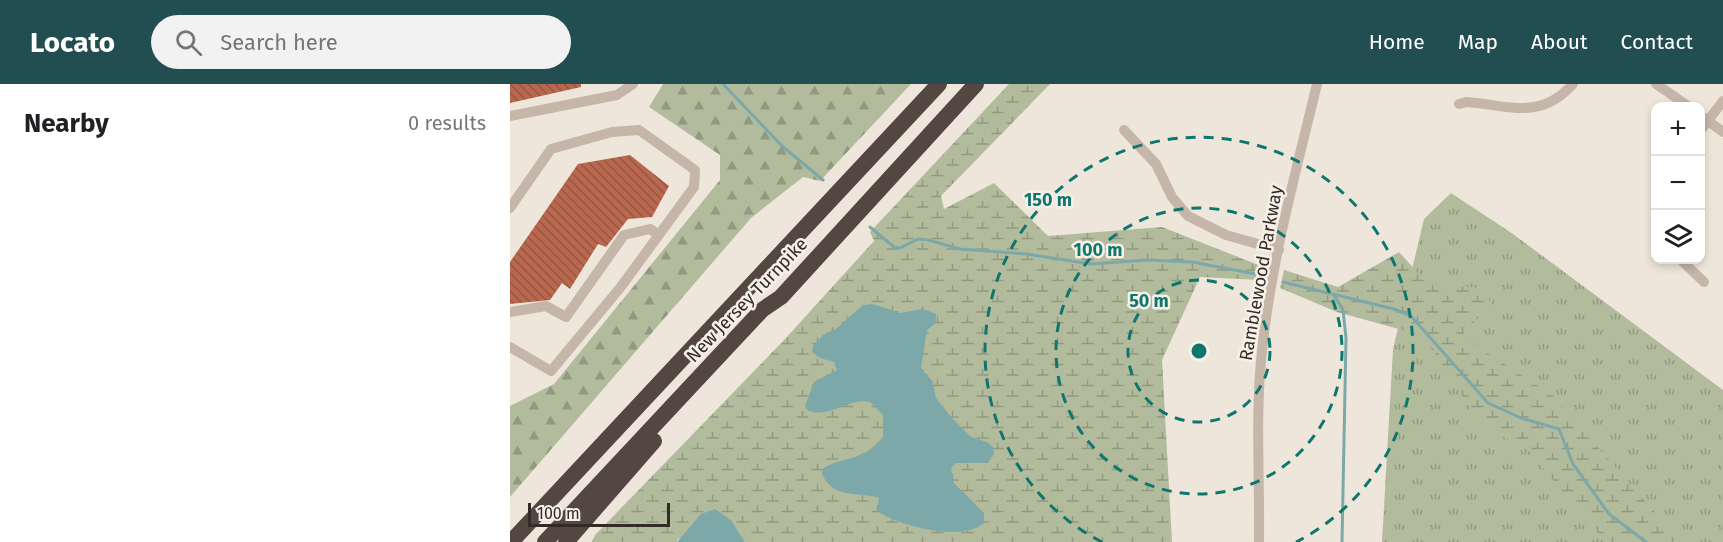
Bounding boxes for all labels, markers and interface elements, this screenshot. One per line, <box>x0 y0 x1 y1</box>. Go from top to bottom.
search box <box>151 15 571 69</box>
text: Locato <box>30 26 115 59</box>
icon: search <box>172 26 205 59</box>
text: Search here <box>220 29 338 56</box>
text: Home <box>1369 29 1425 55</box>
text: Map <box>1458 29 1498 55</box>
text: About <box>1531 29 1588 55</box>
text: Contact <box>1621 29 1693 55</box>
map controls <box>1651 102 1705 264</box>
button: + <box>1651 102 1705 156</box>
text: Nearby <box>24 108 109 139</box>
text: 0 results <box>408 111 486 135</box>
button: − <box>1651 156 1705 210</box>
street label: Ramblewood Parkway <box>1235 184 1287 362</box>
text: 150 m <box>1024 189 1072 211</box>
button: layers <box>1651 210 1705 264</box>
street label: New Jersey Turnpike <box>682 233 812 367</box>
text: 100 m <box>1074 239 1122 261</box>
text: 50 m <box>1129 290 1169 312</box>
centre of rings <box>1189 341 1209 361</box>
scale bar <box>528 500 670 528</box>
text: 100 m <box>537 504 580 523</box>

